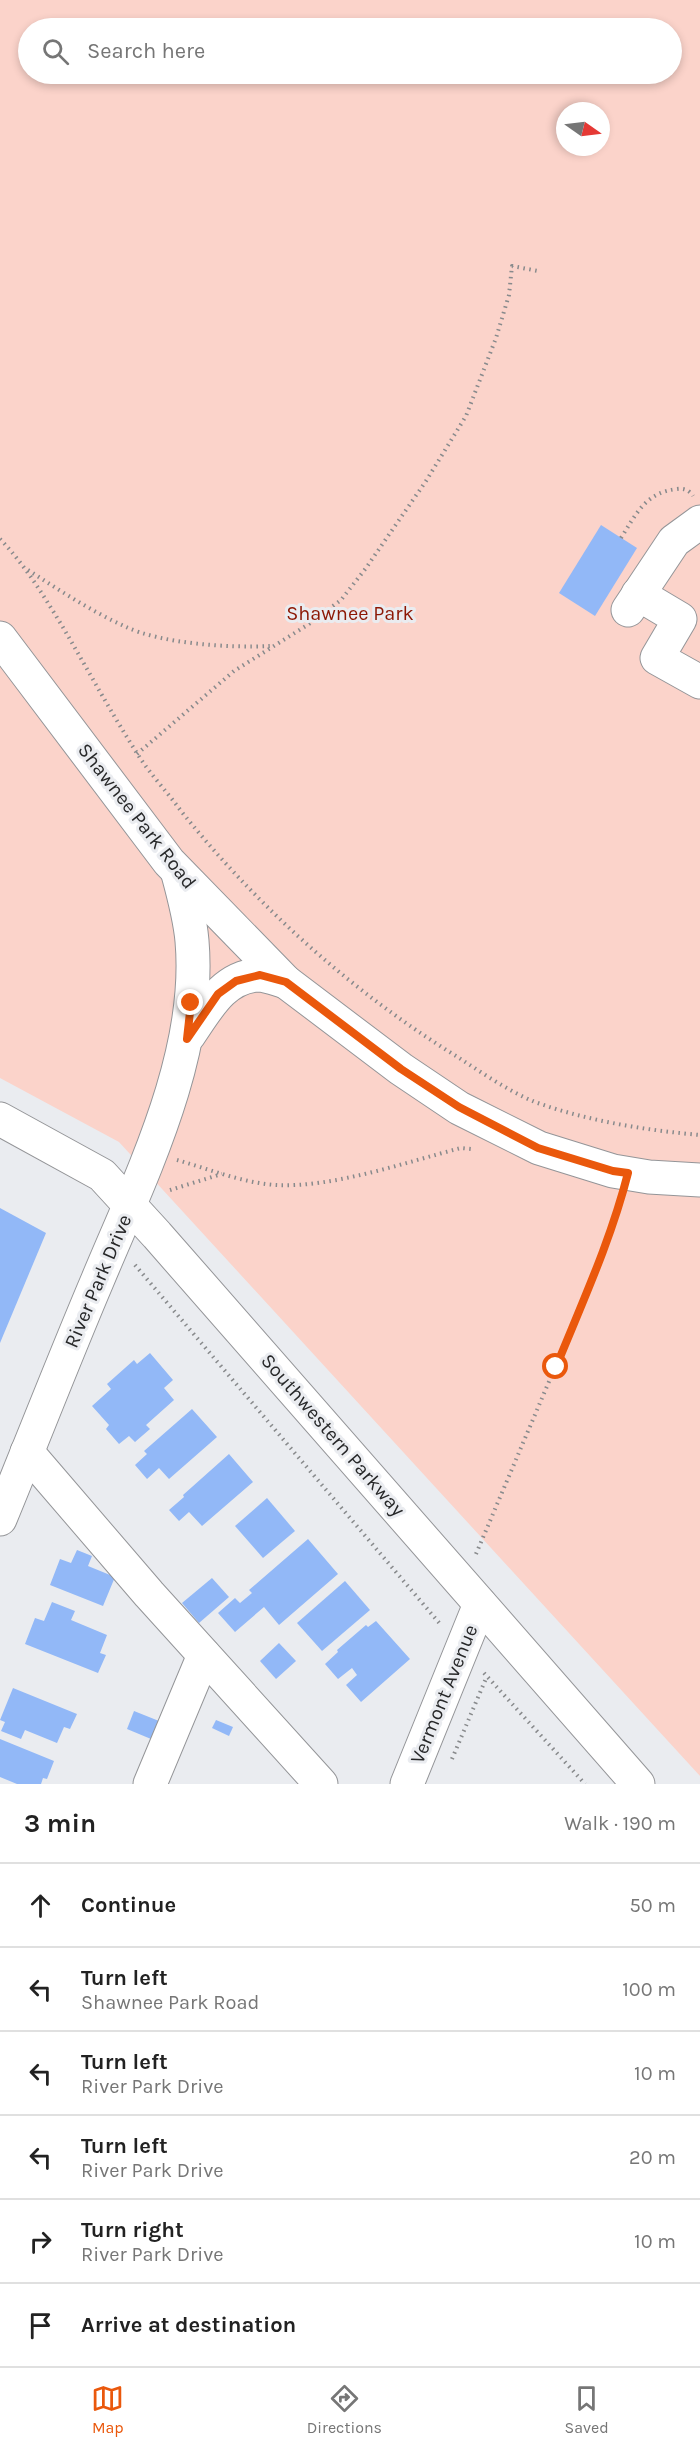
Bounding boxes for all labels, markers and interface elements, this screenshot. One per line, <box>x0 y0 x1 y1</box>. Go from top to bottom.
search box <box>18 18 682 84</box>
icon: search <box>39 35 72 68</box>
text: Search here <box>87 38 205 64</box>
north arrow <box>556 102 610 156</box>
park label: Shawnee Park <box>286 602 414 625</box>
street label: Shawnee Park Road <box>73 739 201 893</box>
route end <box>177 989 203 1015</box>
street label: River Park Drive <box>60 1211 136 1351</box>
street label: Southwestern Parkway <box>256 1349 410 1521</box>
route start <box>542 1353 568 1379</box>
street label: Vermont Avenue <box>406 1621 482 1767</box>
text: 3 min <box>24 1808 96 1839</box>
text: Walk · 190 m <box>564 1812 676 1835</box>
icon: ahead <box>24 1889 57 1922</box>
text: Continue <box>81 1892 176 1918</box>
text: 50 m <box>629 1894 676 1917</box>
text: Turn left <box>81 1965 168 1991</box>
icon: left <box>24 1973 57 2006</box>
text: 100 m <box>622 1978 676 2001</box>
text: Shawnee Park Road <box>81 1991 259 2014</box>
text: Turn left <box>81 2049 168 2075</box>
icon: left <box>24 2057 57 2090</box>
text: 10 m <box>634 2062 676 2085</box>
text: River Park Drive <box>81 2075 224 2098</box>
text: Turn left <box>81 2133 168 2159</box>
icon: left <box>24 2141 57 2174</box>
text: 20 m <box>629 2146 676 2169</box>
text: River Park Drive <box>81 2159 224 2182</box>
text: Turn right <box>81 2217 184 2243</box>
icon: right <box>24 2225 57 2258</box>
text: 10 m <box>634 2230 676 2253</box>
text: River Park Drive <box>81 2243 224 2266</box>
icon: arrive <box>24 2309 57 2342</box>
text: Arrive at destination <box>81 2312 296 2338</box>
tab: Map <box>91 2382 124 2437</box>
tab: Directions <box>307 2382 382 2437</box>
tab: Saved <box>565 2382 609 2437</box>

